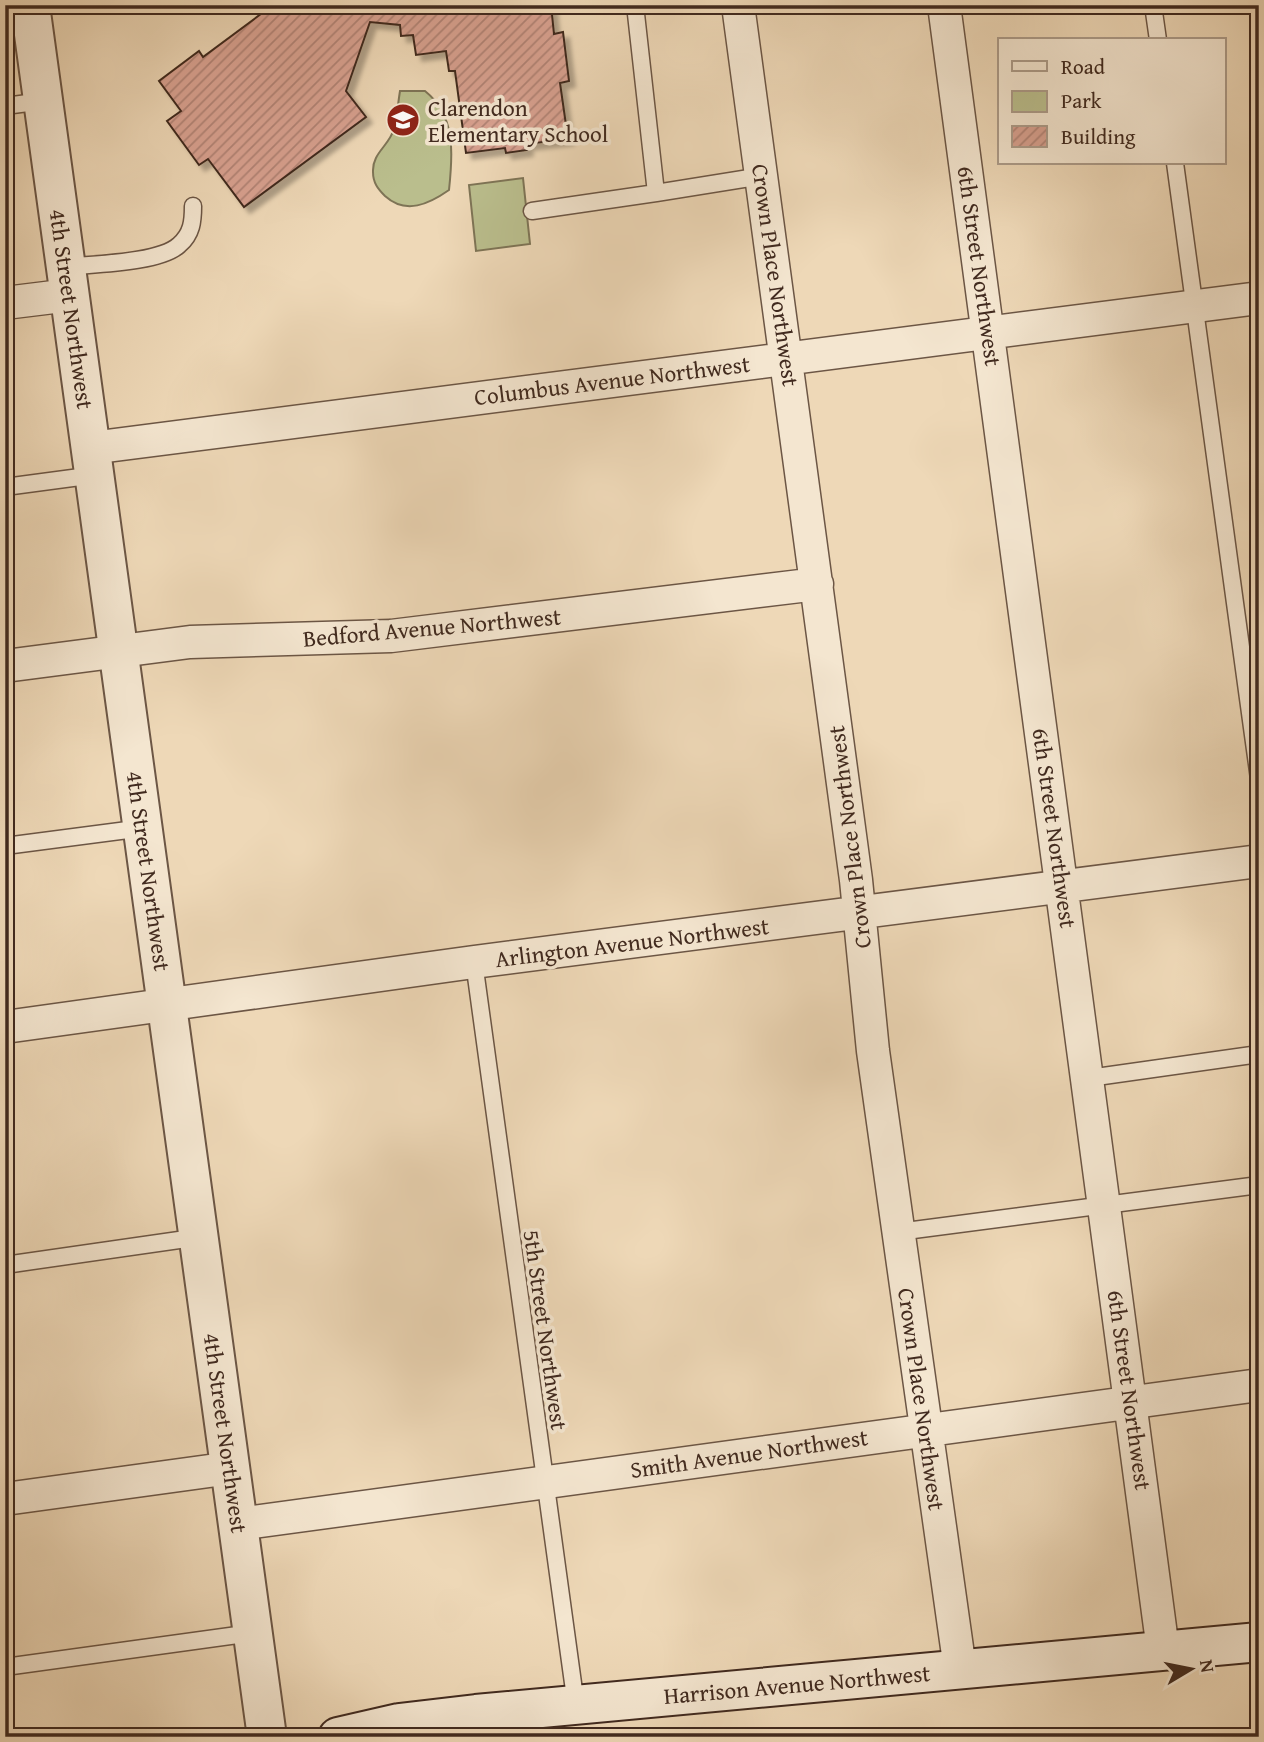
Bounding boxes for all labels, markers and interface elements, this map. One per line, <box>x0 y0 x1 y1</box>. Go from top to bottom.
legend <box>998 38 1226 164</box>
text: Road <box>1061 51 1106 82</box>
text: Park <box>1061 85 1102 116</box>
place label: Clarendon Elementary School <box>428 91 608 150</box>
school or university icon: Clarendon Elementary School <box>384 101 422 139</box>
text: Building <box>1061 121 1136 152</box>
street label: Crown Place Northwest <box>744 162 808 388</box>
street label: 6th Street Northwest <box>950 164 1010 368</box>
street label: 4th Street Northwest <box>42 207 102 411</box>
street label: Columbus Avenue Northwest <box>472 347 752 413</box>
street label: Bedford Avenue Northwest <box>302 599 562 655</box>
street label: Crown Place Northwest <box>819 724 879 950</box>
street label: 6th Street Northwest <box>1025 726 1085 930</box>
street label: 4th Street Northwest <box>119 769 179 973</box>
street label: Arlington Avenue Northwest <box>493 909 771 975</box>
street label: 5th Street Northwest <box>516 1228 576 1432</box>
street label: Crown Place Northwest <box>890 1286 954 1512</box>
street label: 6th Street Northwest <box>1100 1288 1160 1492</box>
street label: 4th Street Northwest <box>196 1331 256 1535</box>
street label: Smith Avenue Northwest <box>628 1420 870 1486</box>
north arrow <box>1156 1634 1226 1704</box>
street label: Harrison Avenue Northwest <box>662 1656 932 1712</box>
text: N <box>1193 1657 1223 1675</box>

